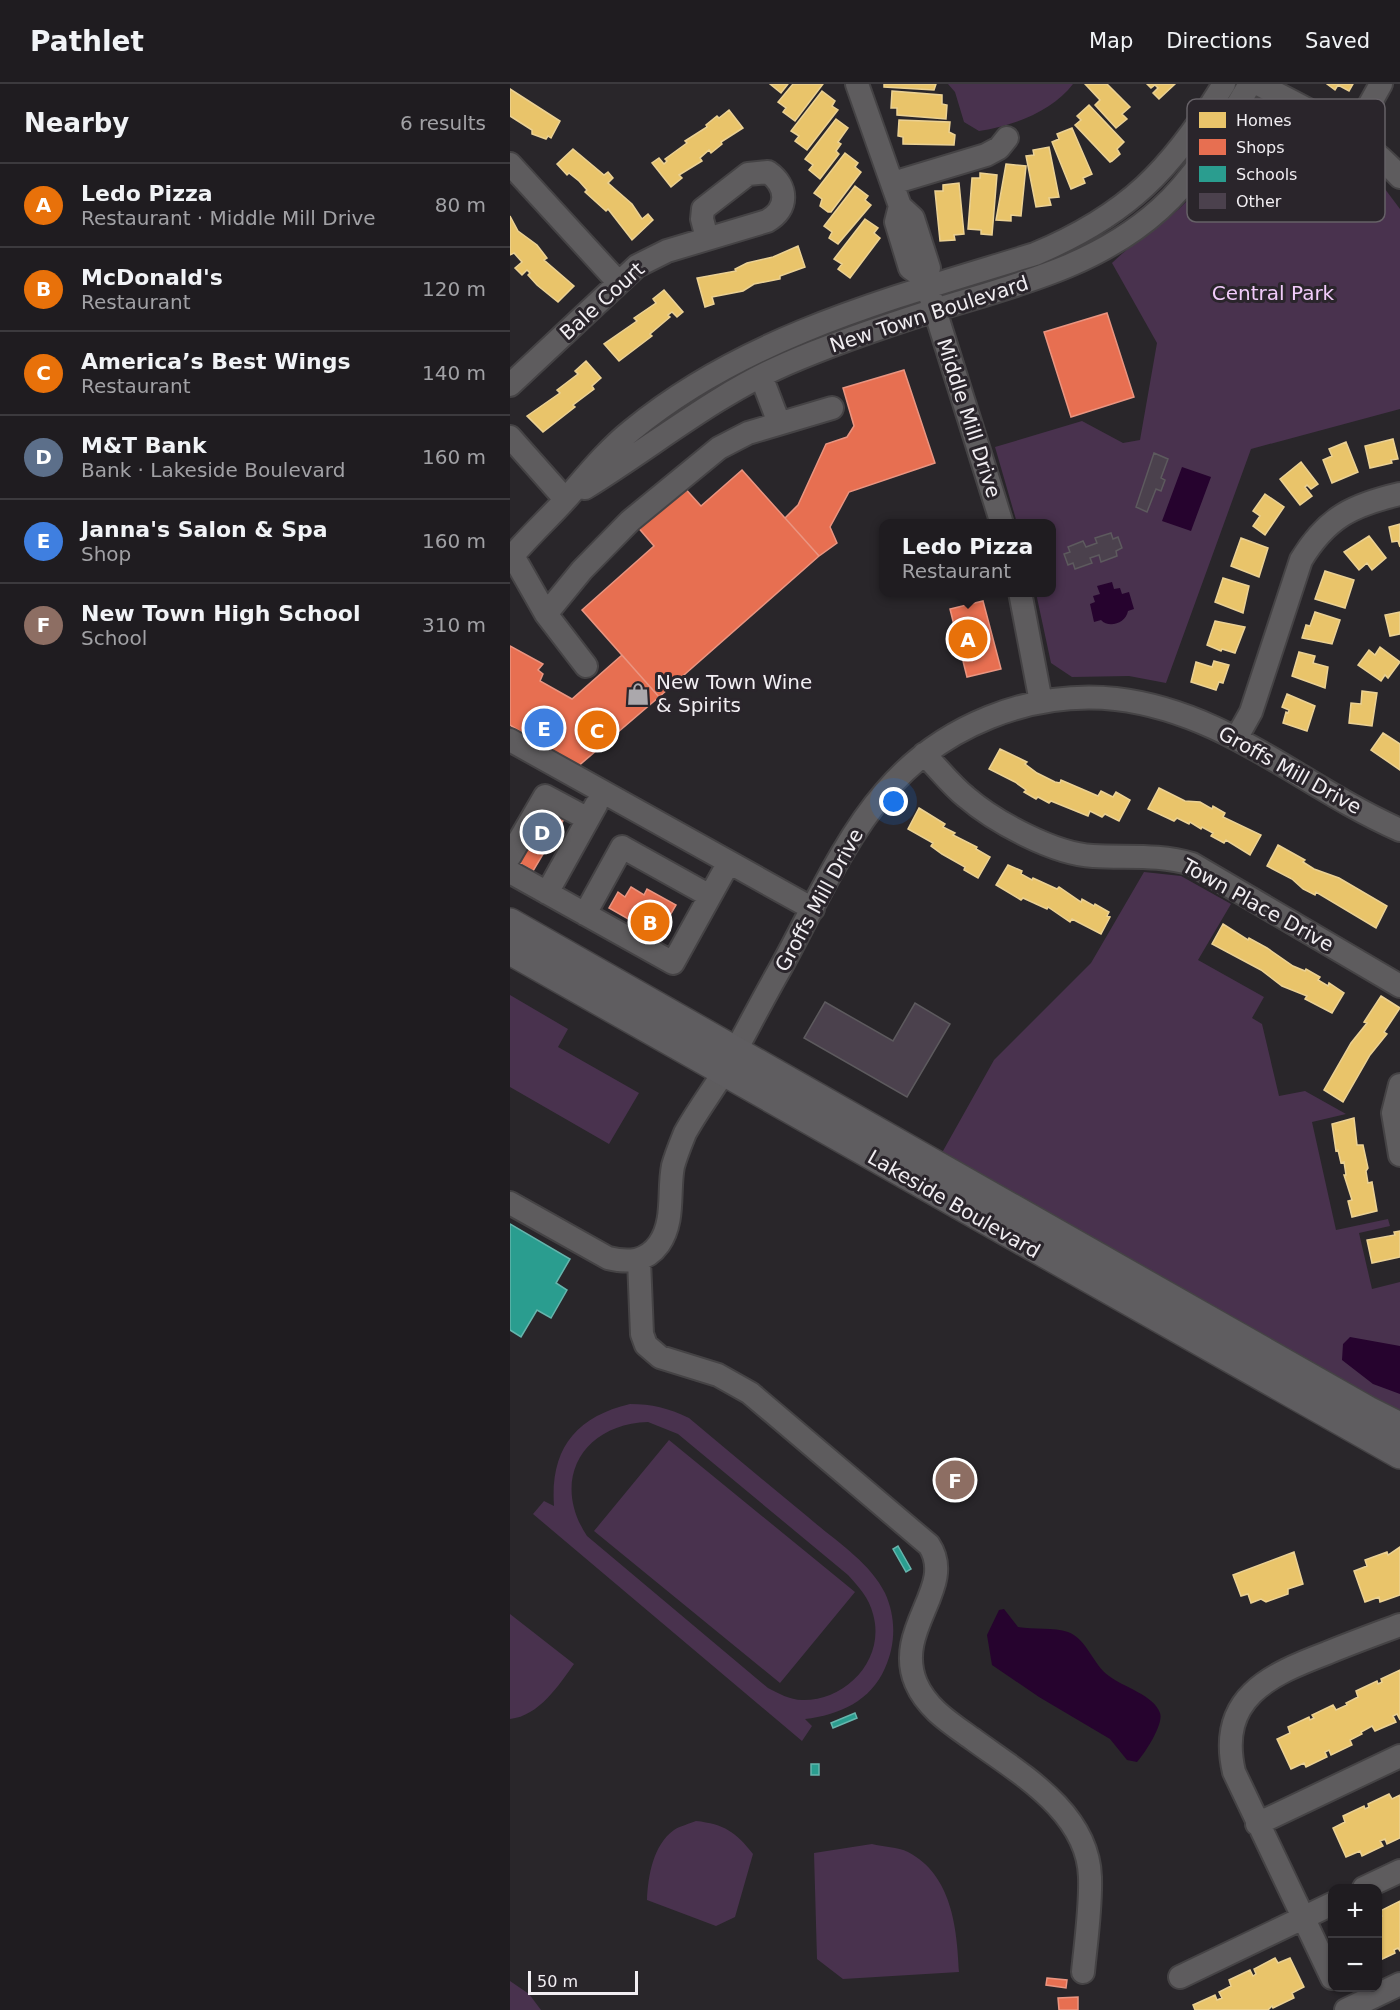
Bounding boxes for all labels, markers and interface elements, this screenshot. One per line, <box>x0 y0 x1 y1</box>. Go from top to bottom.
text: Pathlet <box>30 25 144 58</box>
text: Map <box>1089 29 1133 53</box>
text: Directions <box>1166 29 1272 53</box>
text: Saved <box>1305 29 1370 53</box>
legend <box>1187 99 1385 222</box>
text: Nearby <box>24 108 129 138</box>
text: 6 results <box>400 111 486 135</box>
text: Homes <box>1236 111 1292 130</box>
text: Shops <box>1236 138 1285 157</box>
text: Schools <box>1236 165 1297 184</box>
text: Ledo Pizza <box>81 181 213 206</box>
text: Other <box>1236 192 1282 211</box>
text: A <box>36 193 51 217</box>
text: 80 m <box>435 193 486 217</box>
text: Restaurant · Middle Mill Drive <box>81 206 376 230</box>
street label: Bale Court <box>555 257 649 345</box>
text: McDonald's <box>81 265 223 290</box>
street label: New Town Boulevard <box>827 271 1031 357</box>
text: B <box>36 277 51 301</box>
text: 120 m <box>422 277 486 301</box>
park label: Central Park <box>1212 281 1335 305</box>
text: Restaurant <box>81 290 191 314</box>
street label: Middle Mill Drive <box>932 335 1006 501</box>
text: America’s Best Wings <box>81 349 351 374</box>
text: C <box>36 361 51 385</box>
text: 140 m <box>422 361 486 385</box>
text: Restaurant <box>81 374 191 398</box>
text: M&T Bank <box>81 433 207 458</box>
text: D <box>35 445 52 469</box>
text: 160 m <box>422 445 486 469</box>
text: Bank · Lakeside Boulevard <box>81 458 345 482</box>
text: Janna's Salon & Spa <box>81 517 328 542</box>
popup <box>879 519 1056 597</box>
text: E <box>37 529 50 553</box>
text: 160 m <box>422 529 486 553</box>
text: Ledo Pizza <box>902 534 1033 559</box>
text: Shop <box>81 542 131 566</box>
text: Restaurant <box>902 559 1011 583</box>
text: New Town High School <box>81 601 361 626</box>
text: F <box>37 613 50 637</box>
text: 310 m <box>422 613 486 637</box>
pin: A <box>948 616 988 662</box>
text: School <box>81 626 147 650</box>
place label: New Town Wine & Spirits <box>656 670 812 717</box>
shop icon: New Town Wine & Spirits <box>625 681 651 707</box>
pin: E <box>525 706 564 750</box>
pin: C <box>578 708 616 752</box>
street label: Groffs Mill Drive <box>1214 721 1366 819</box>
your location <box>879 787 908 816</box>
pin: D <box>522 810 561 855</box>
street label: Groffs Mill Drive <box>770 824 868 976</box>
street label: Town Place Drive <box>1177 853 1338 957</box>
pin: B <box>630 900 670 944</box>
street label: Lakeside Boulevard <box>864 1145 1044 1263</box>
pin: F <box>936 1458 974 1502</box>
map controls <box>1328 1884 1382 1992</box>
button: + <box>1328 1884 1382 1938</box>
button: − <box>1328 1938 1382 1992</box>
scale bar <box>528 1968 638 1996</box>
text: 50 m <box>537 1972 578 1991</box>

